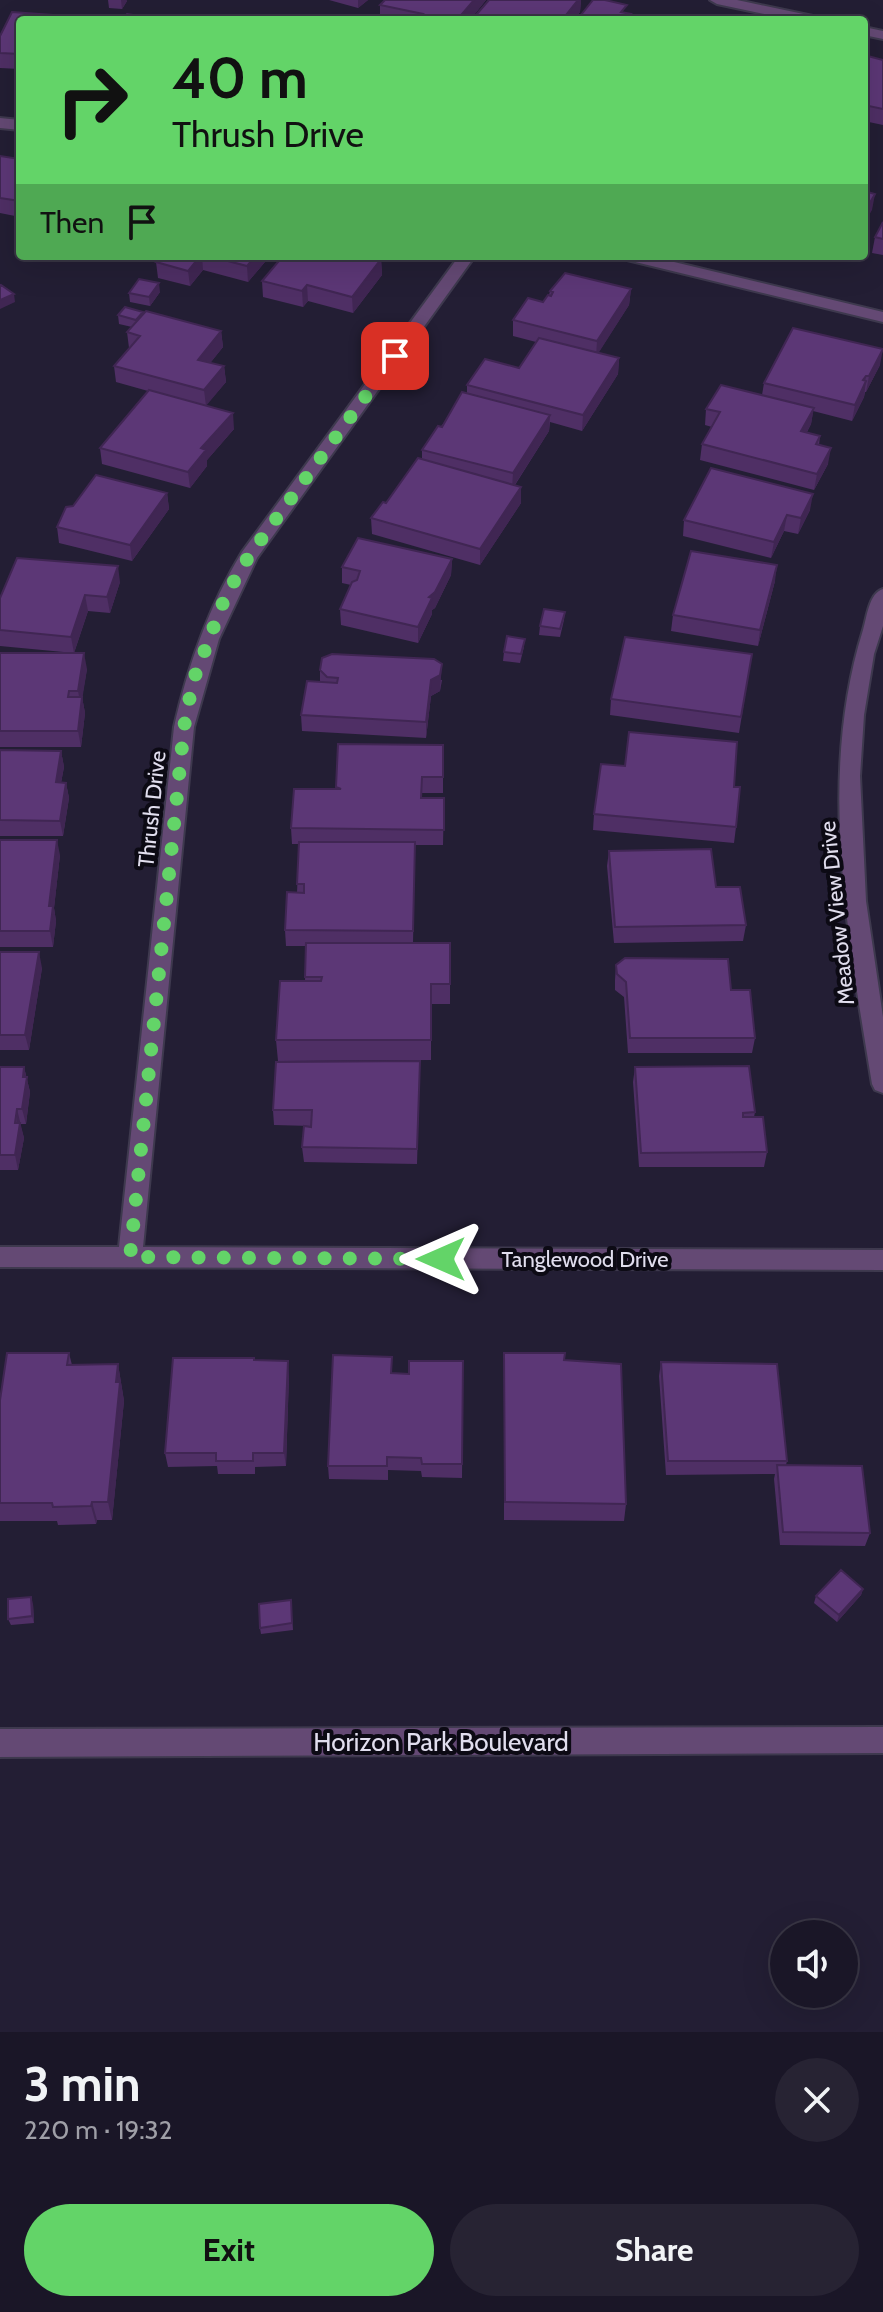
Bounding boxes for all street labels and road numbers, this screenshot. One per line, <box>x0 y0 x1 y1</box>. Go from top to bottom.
street label: Thrush Drive <box>132 749 172 869</box>
street label: Meadow View Drive <box>814 820 860 1006</box>
street label: Tanglewood Drive <box>501 1246 669 1273</box>
street label: Horizon Park Boulevard <box>313 1726 569 1758</box>

